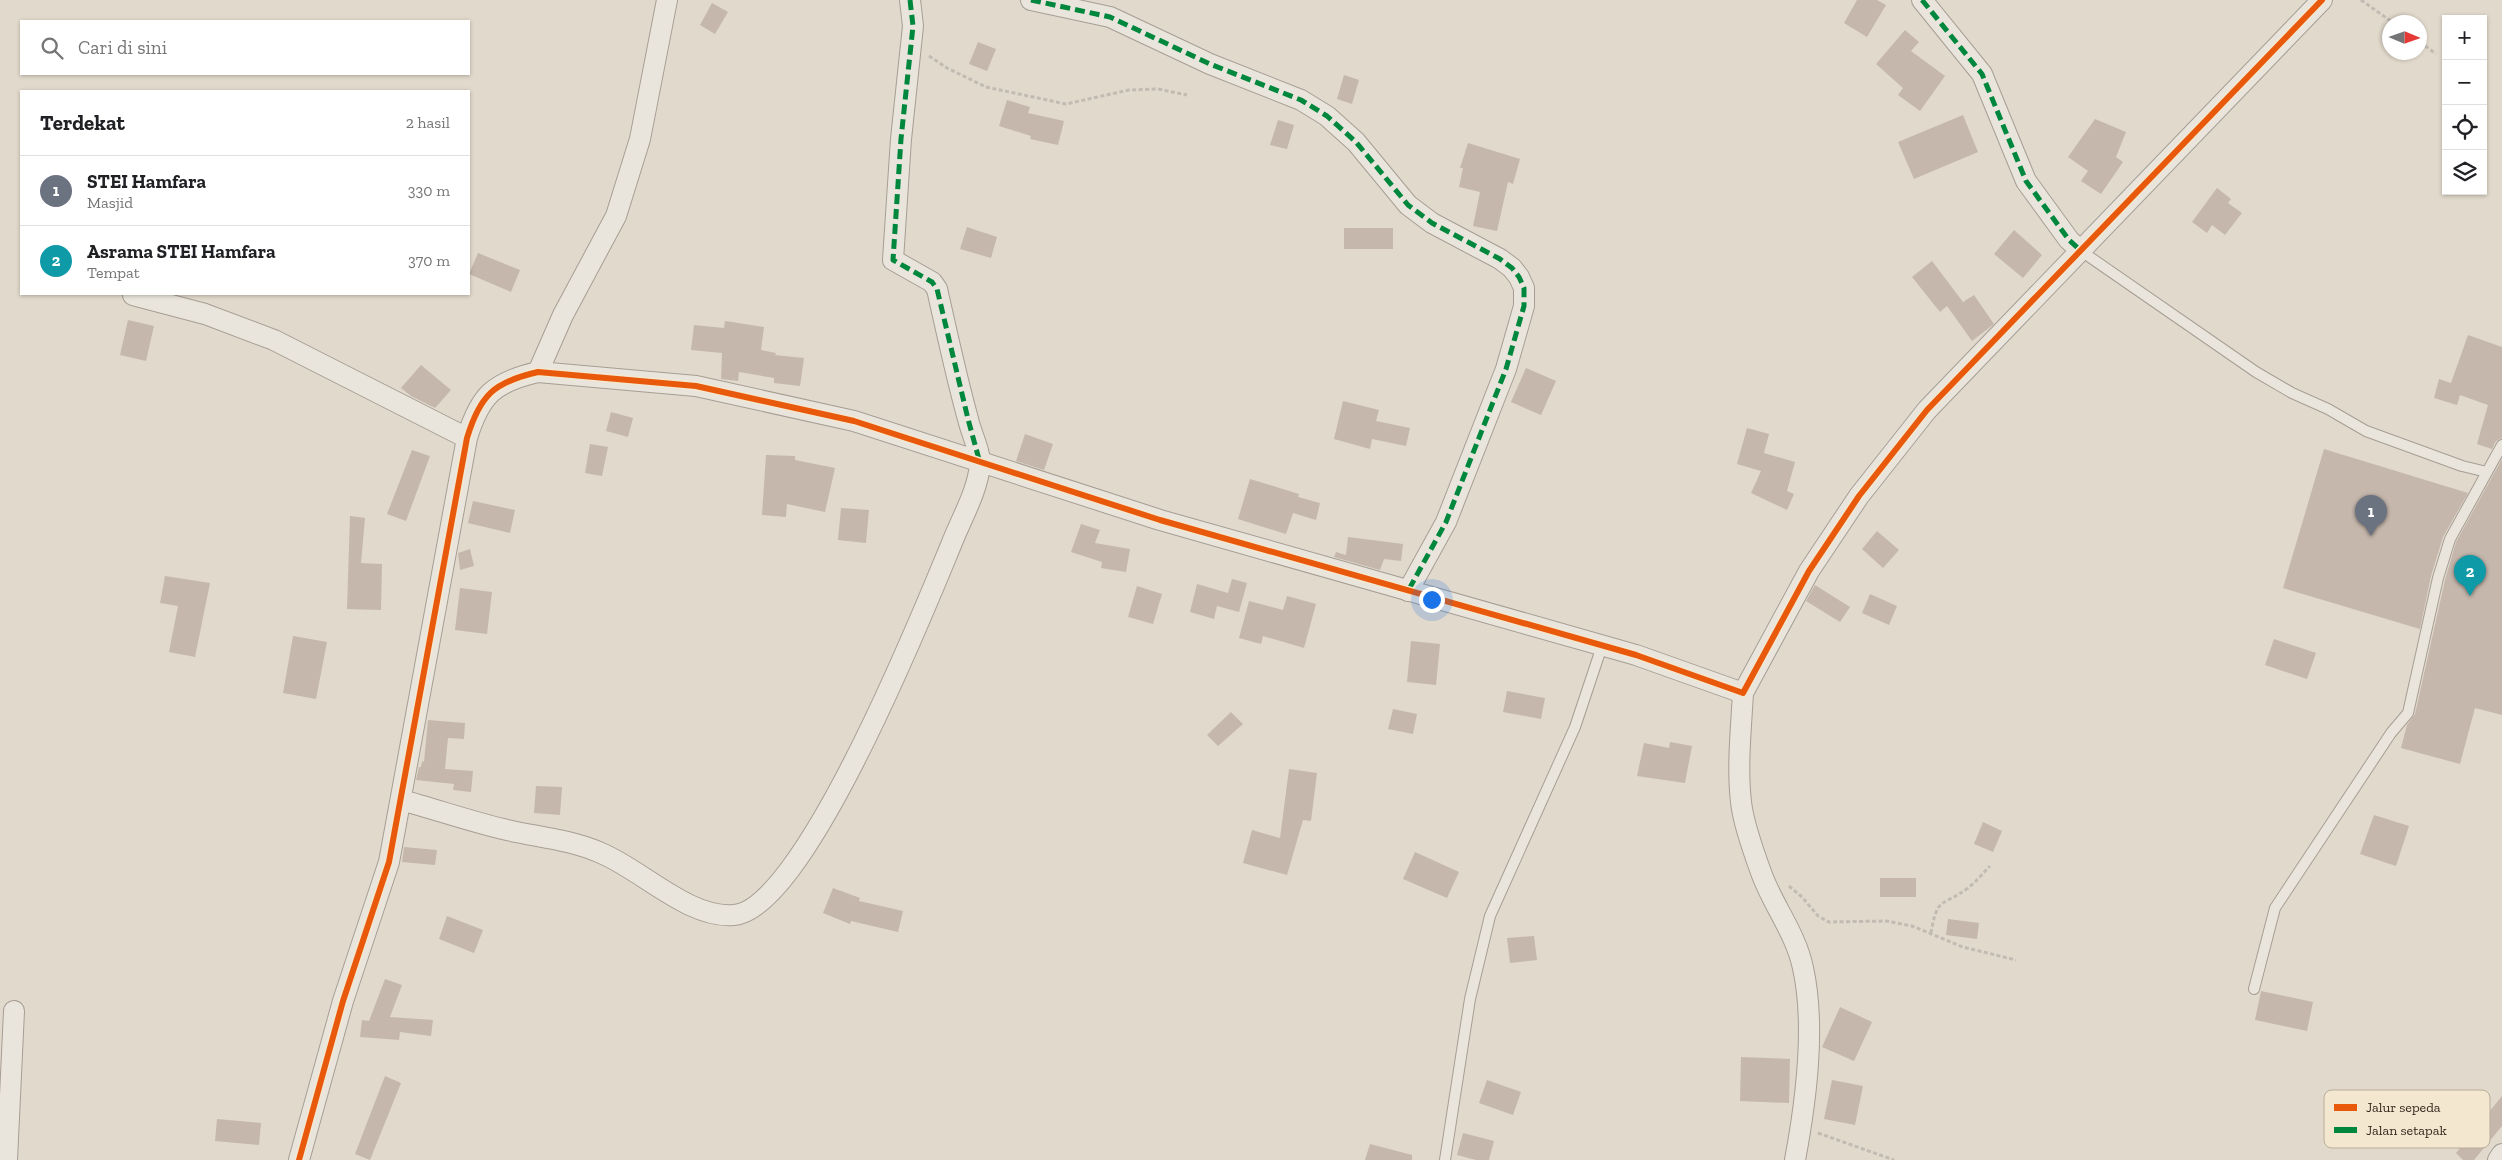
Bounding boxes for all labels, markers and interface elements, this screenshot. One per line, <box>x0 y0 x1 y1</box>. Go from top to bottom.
north arrow <box>2382 15 2427 60</box>
map controls <box>2442 15 2487 195</box>
button: + <box>2442 15 2487 60</box>
search box <box>20 20 470 75</box>
icon: search <box>38 34 66 62</box>
text: Cari di sini <box>78 36 167 59</box>
button: − <box>2442 60 2487 105</box>
button: locate <box>2442 105 2487 150</box>
text: Terdekat <box>40 110 125 135</box>
text: 2 hasil <box>406 113 450 132</box>
button: layers <box>2442 150 2487 195</box>
text: STEI Hamfara <box>87 170 206 193</box>
text: 1 <box>53 181 59 200</box>
text: 330 m <box>408 181 450 200</box>
text: Masjid <box>87 193 133 212</box>
text: Asrama STEI Hamfara <box>87 240 276 263</box>
text: 2 <box>52 251 60 270</box>
text: 370 m <box>408 251 450 270</box>
text: Tempat <box>87 263 140 282</box>
pin: 1 <box>2355 495 2387 536</box>
pin: 2 <box>2454 555 2486 596</box>
your location <box>1419 587 1445 613</box>
legend <box>2324 1090 2490 1148</box>
text: Jalur sepeda <box>2366 1099 2441 1116</box>
text: Jalan setapak <box>2366 1122 2448 1139</box>

